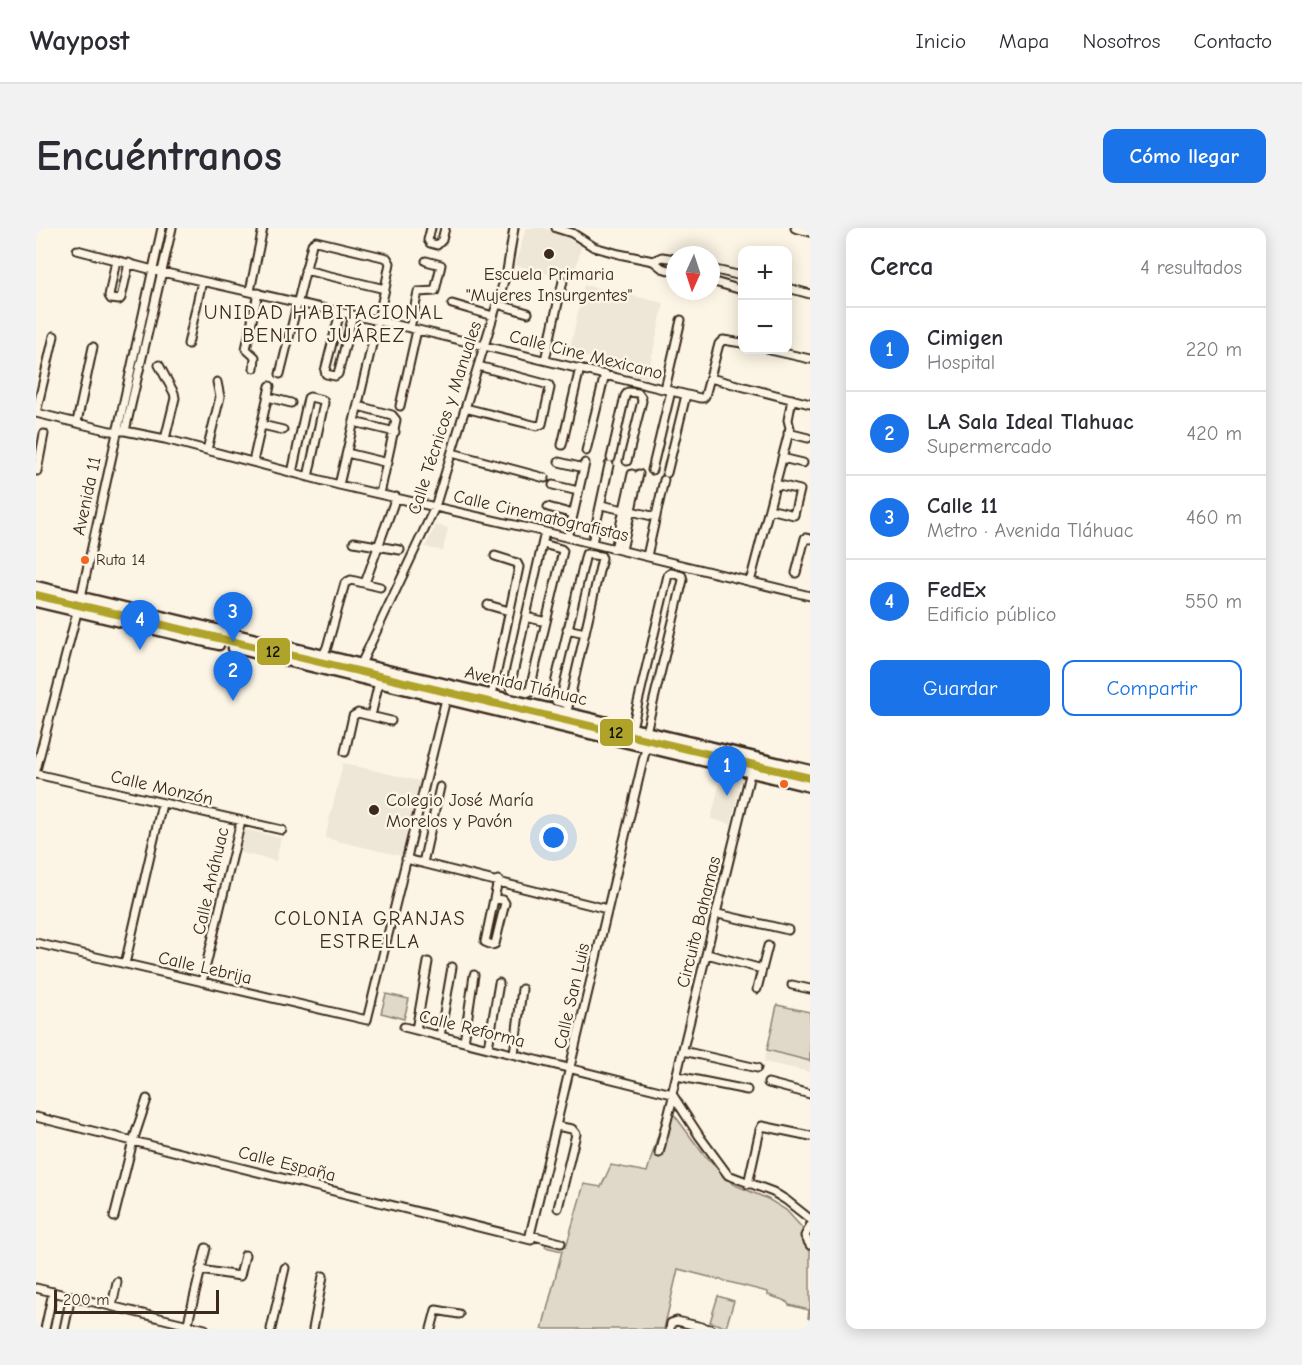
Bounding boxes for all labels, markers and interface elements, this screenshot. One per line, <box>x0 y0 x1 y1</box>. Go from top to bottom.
text: Waypost <box>30 25 130 57</box>
text: Inicio <box>915 29 966 53</box>
text: Mapa <box>999 29 1049 53</box>
text: Nosotros <box>1082 29 1161 53</box>
text: Contacto <box>1194 29 1272 53</box>
button: Cómo llegar <box>1103 129 1266 183</box>
text: Encuéntranos <box>36 132 282 181</box>
north arrow <box>666 246 720 300</box>
map controls <box>738 246 792 354</box>
button: + <box>738 246 792 300</box>
marker: Escuela Primaria "Mujeres Insurgentes" <box>542 247 556 261</box>
text: Cerca <box>870 252 934 282</box>
text: 4 resultados <box>1140 256 1242 279</box>
place label: Escuela Primaria "Mujeres Insurgentes" <box>466 264 632 306</box>
button: − <box>738 300 792 354</box>
district label: UNIDAD HABITACIONAL BENITO JUÁREZ <box>204 301 444 347</box>
street label: Calle Técnicos y Manuales <box>404 319 486 517</box>
text: Cimigen <box>927 325 1003 351</box>
street label: Calle Cine Mexicano <box>507 326 665 384</box>
text: 1 <box>886 338 893 361</box>
text: 220 m <box>1186 338 1242 361</box>
text: Hospital <box>927 351 995 374</box>
text: LA Sala Ideal Tlahuac <box>927 409 1133 435</box>
text: 2 <box>885 422 894 445</box>
text: 420 m <box>1186 422 1242 445</box>
text: Supermercado <box>927 435 1052 458</box>
street label: Avenida 11 <box>68 455 106 537</box>
street label: Calle Cinematografistas <box>451 486 631 546</box>
text: Calle 11 <box>927 493 998 519</box>
text: 3 <box>885 506 894 529</box>
text: 460 m <box>1186 506 1242 529</box>
text: Metro · Avenida Tláhuac <box>927 519 1133 542</box>
place label: Ruta 14 <box>96 551 145 569</box>
marker: Ruta 14 <box>79 554 91 566</box>
text: FedEx <box>927 577 986 603</box>
text: 4 <box>885 590 894 613</box>
text: 550 m <box>1185 590 1242 613</box>
pin: 3 <box>214 592 252 642</box>
pin: 4 <box>120 600 160 650</box>
text: Edificio público <box>927 603 1056 626</box>
line badge: 12 <box>256 637 291 666</box>
text: 12 <box>266 643 280 661</box>
pin: 2 <box>214 652 252 701</box>
button: Guardar <box>870 660 1050 716</box>
button: Compartir <box>1062 660 1242 716</box>
street label: Avenida Tláhuac <box>463 662 590 710</box>
line badge: 12 <box>599 718 634 747</box>
text: 12 <box>609 724 623 742</box>
pin: 1 <box>708 746 746 796</box>
street label: Calle Monzón <box>109 766 215 810</box>
unlabelled marker <box>778 778 790 790</box>
place label: Colegio José María Morelos y Pavón <box>386 790 534 832</box>
marker: Colegio José María Morelos y Pavón <box>367 803 381 817</box>
your location <box>539 823 568 852</box>
street label: Calle Anáhuac <box>188 825 234 937</box>
street label: Circuito Bahamas <box>672 854 726 990</box>
district label: COLONIA GRANJAS ESTRELLA <box>274 907 466 953</box>
street label: Calle San Luis <box>550 941 594 1051</box>
street label: Calle Lebrija <box>156 947 254 989</box>
street label: Calle Reforma <box>417 1006 527 1052</box>
street label: Calle España <box>236 1142 338 1186</box>
scale bar <box>54 1287 219 1314</box>
text: 200 m <box>63 1291 109 1309</box>

